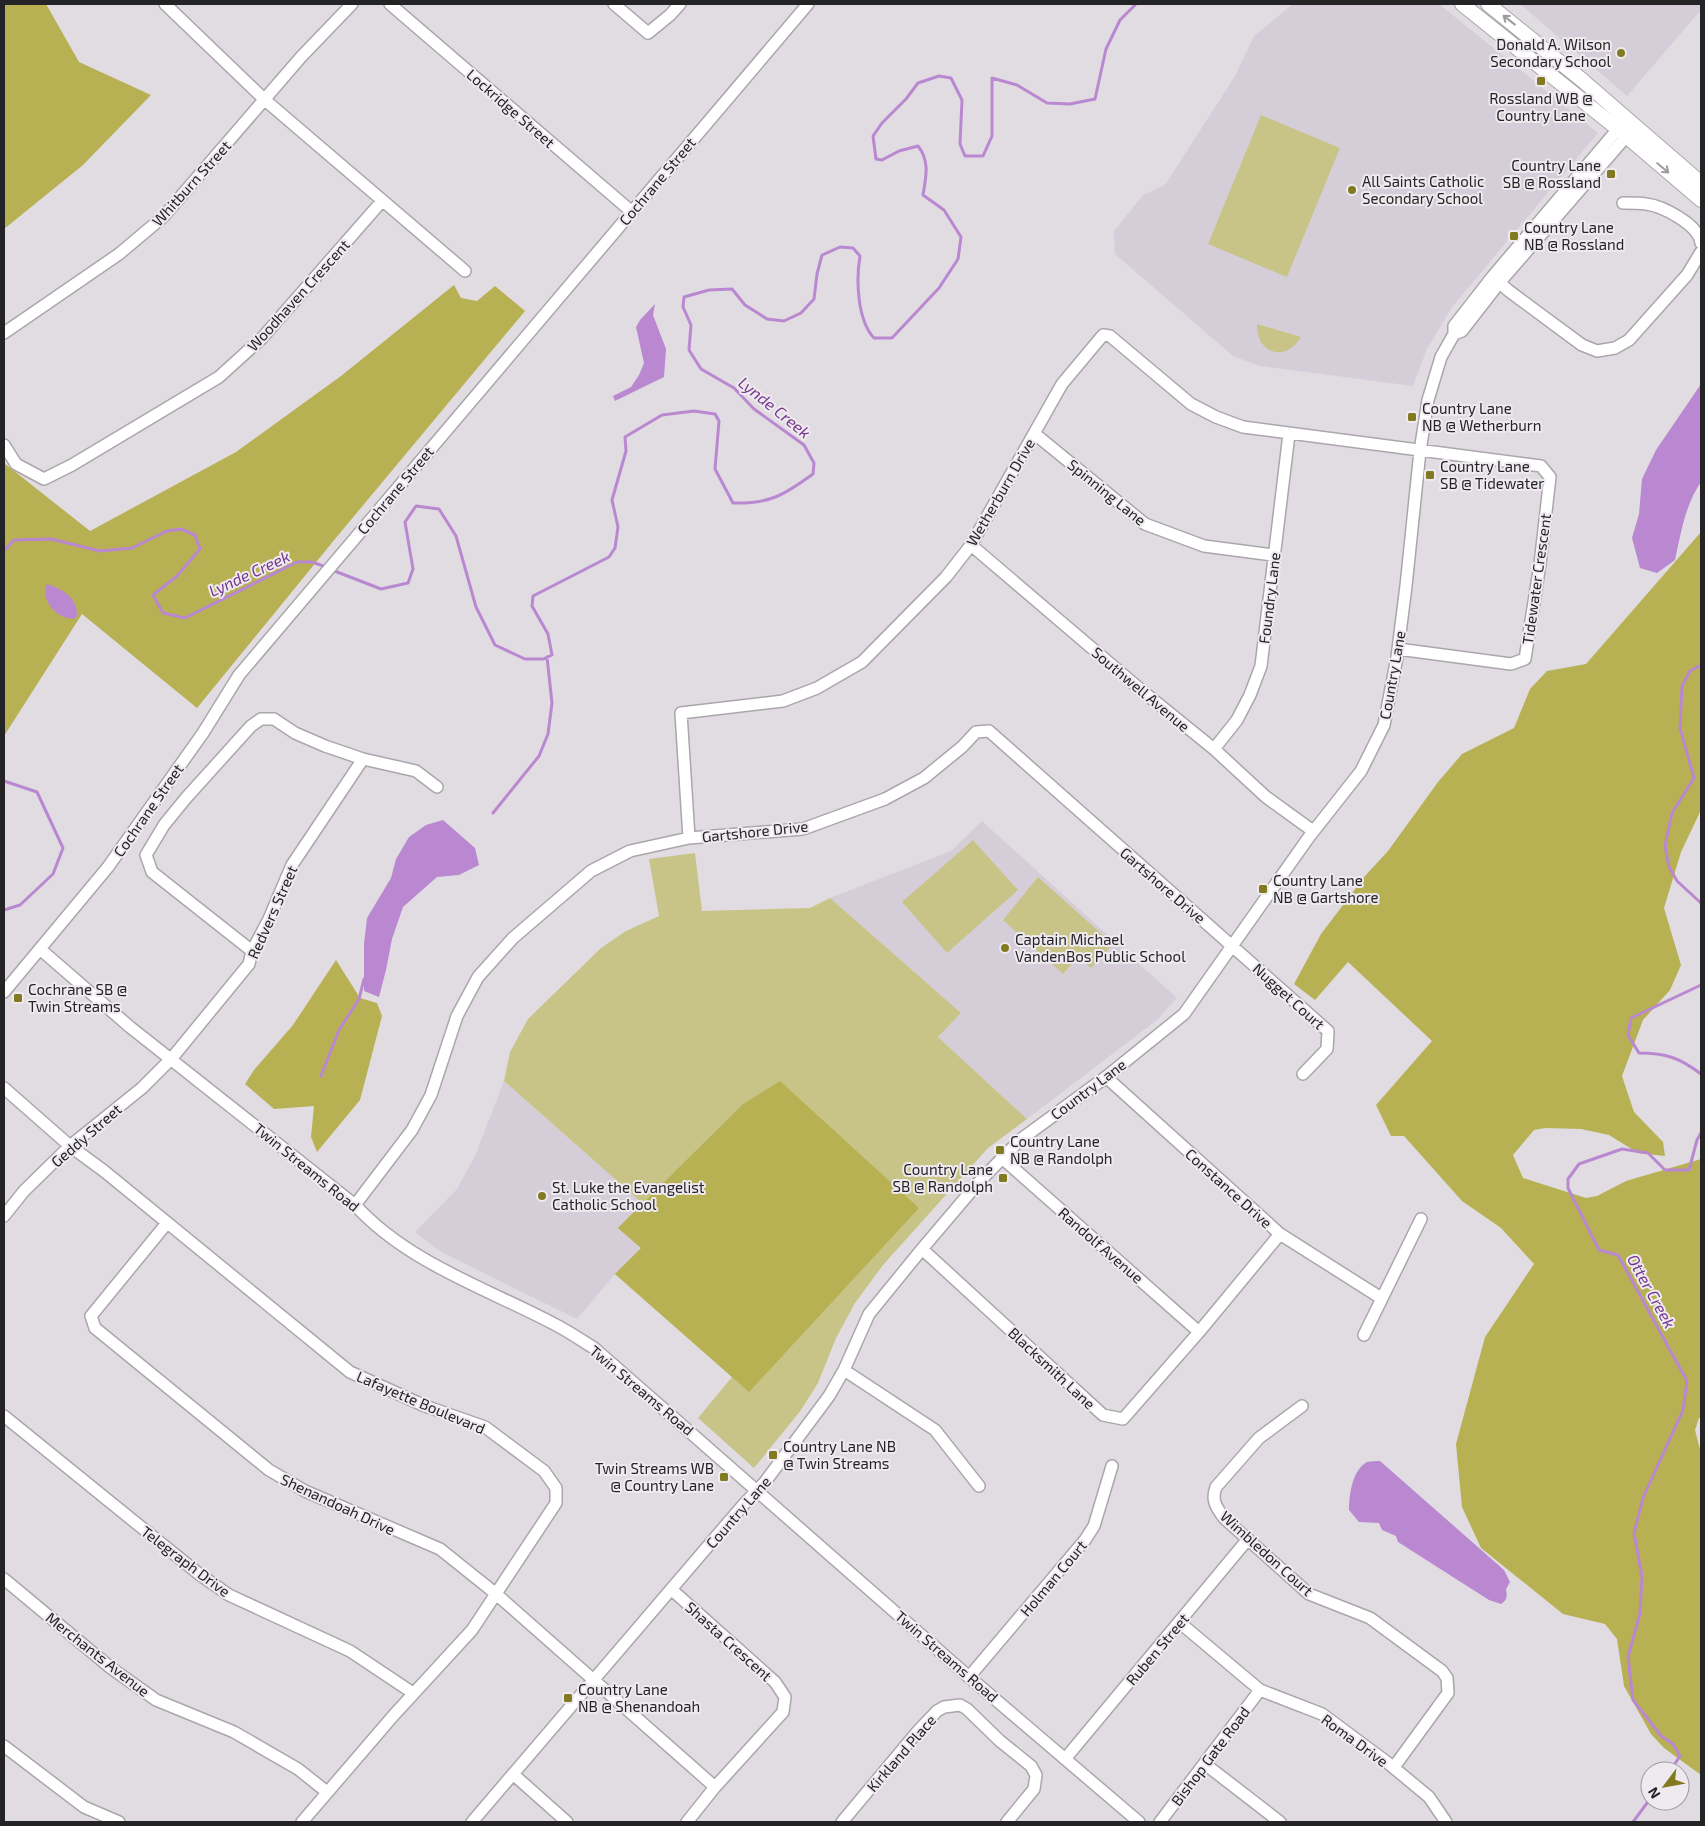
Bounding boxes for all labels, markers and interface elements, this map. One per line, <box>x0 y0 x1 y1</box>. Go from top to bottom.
one-way arrow <box>1503 15 1516 26</box>
place label: Donald A. Wilson Secondary School <box>1490 35 1612 70</box>
marker: Donald A. Wilson Secondary School <box>1615 47 1627 59</box>
street label: Lockridge Street <box>463 65 559 151</box>
marker: Rossland WB @ Country Lane <box>1535 75 1547 87</box>
place label: Rossland WB @ Country Lane <box>1489 89 1593 124</box>
street label: Cochrane Street <box>615 133 699 229</box>
street label: Whitburn Street <box>148 136 234 230</box>
place label: Country Lane SB @ Rossland <box>1503 156 1601 191</box>
one-way arrow <box>1656 162 1669 173</box>
marker: Country Lane SB @ Rossland <box>1605 168 1617 180</box>
place label: All Saints Catholic Secondary School <box>1362 172 1484 207</box>
marker: All Saints Catholic Secondary School <box>1346 184 1358 196</box>
place label: Country Lane NB @ Rossland <box>1524 218 1624 253</box>
marker: Country Lane NB @ Rossland <box>1508 230 1520 242</box>
street label: Woodhaven Crescent <box>243 235 353 355</box>
water label: Lynde Creek <box>735 372 815 443</box>
place label: Country Lane NB @ Wetherburn <box>1422 399 1541 434</box>
marker: Country Lane NB @ Wetherburn <box>1406 411 1418 423</box>
street label: Wetherburn Drive <box>962 435 1038 549</box>
street label: Cochrane Street <box>353 442 437 538</box>
street label: Spinning Lane <box>1064 455 1150 529</box>
place label: Country Lane SB @ Tidewater <box>1440 457 1544 492</box>
marker: Country Lane SB @ Tidewater <box>1424 469 1436 481</box>
street label: Tidewater Crescent <box>1518 512 1554 646</box>
water label: Lynde Creek <box>205 546 293 601</box>
street label: Foundry Lane <box>1254 551 1284 645</box>
street label: Country Lane <box>1375 629 1409 721</box>
street label: Southwell Avenue <box>1088 643 1194 735</box>
street label: Cochrane Street <box>109 760 187 860</box>
street label: Gartshore Drive <box>701 816 809 846</box>
street label: Gartshore Drive <box>1117 843 1209 927</box>
street label: Redvers Street <box>243 862 301 962</box>
place label: Country Lane NB @ Gartshore <box>1273 871 1378 906</box>
marker: Country Lane NB @ Gartshore <box>1257 883 1269 895</box>
place label: Captain Michael VandenBos Public School <box>1015 930 1186 965</box>
marker: Captain Michael VandenBos Public School <box>999 942 1011 954</box>
street label: Nugget Court <box>1249 959 1329 1033</box>
place label: Cochrane SB @ Twin Streams <box>28 980 127 1015</box>
marker: Cochrane SB @ Twin Streams <box>12 992 24 1004</box>
street label: Country Lane <box>1047 1055 1129 1123</box>
street label: Geddy Street <box>47 1099 125 1170</box>
street label: Twin Streams Road <box>251 1119 363 1215</box>
place label: Country Lane NB @ Randolph <box>1010 1132 1113 1167</box>
marker: Country Lane NB @ Randolph <box>994 1144 1006 1156</box>
street label: Constance Drive <box>1182 1144 1276 1232</box>
place label: Country Lane SB @ Randolph <box>893 1160 993 1195</box>
marker: Country Lane SB @ Randolph <box>997 1172 1009 1184</box>
place label: St. Luke the Evangelist Catholic School <box>552 1178 705 1213</box>
marker: St. Luke the Evangelist Catholic School <box>536 1190 548 1202</box>
street label: Randolf Avenue <box>1055 1203 1147 1287</box>
water label: Otter Creek <box>1624 1251 1680 1331</box>
street label: Blacksmith Lane <box>1005 1323 1099 1413</box>
street label: Twin Streams Road <box>586 1341 698 1439</box>
street label: Lafayette Boulevard <box>354 1367 488 1437</box>
place label: Country Lane NB @ Twin Streams <box>783 1437 896 1472</box>
marker: Country Lane NB @ Twin Streams <box>767 1449 779 1461</box>
place label: Twin Streams WB @ Country Lane <box>595 1459 714 1494</box>
street label: Shenandoah Drive <box>278 1470 398 1538</box>
marker: Twin Streams WB @ Country Lane <box>718 1471 730 1483</box>
street label: Country Lane <box>702 1472 774 1552</box>
street label: Wimbledon Court <box>1217 1507 1317 1600</box>
street label: Telegraph Drive <box>138 1522 234 1600</box>
street label: Holman Court <box>1016 1536 1090 1620</box>
street label: Shasta Crescent <box>682 1597 776 1685</box>
street label: Twin Streams Road <box>892 1606 1002 1706</box>
street label: Merchants Avenue <box>43 1608 153 1700</box>
street label: Ruben Street <box>1122 1609 1192 1689</box>
place label: Country Lane NB @ Shenandoah <box>578 1680 700 1715</box>
marker: Country Lane NB @ Shenandoah <box>562 1692 574 1704</box>
street label: Bishop Gate Road <box>1167 1703 1253 1809</box>
street label: Roma Drive <box>1318 1710 1392 1770</box>
street label: Kirkland Place <box>863 1711 939 1795</box>
north arrow <box>1640 1761 1690 1811</box>
text: N <box>1644 1784 1663 1802</box>

